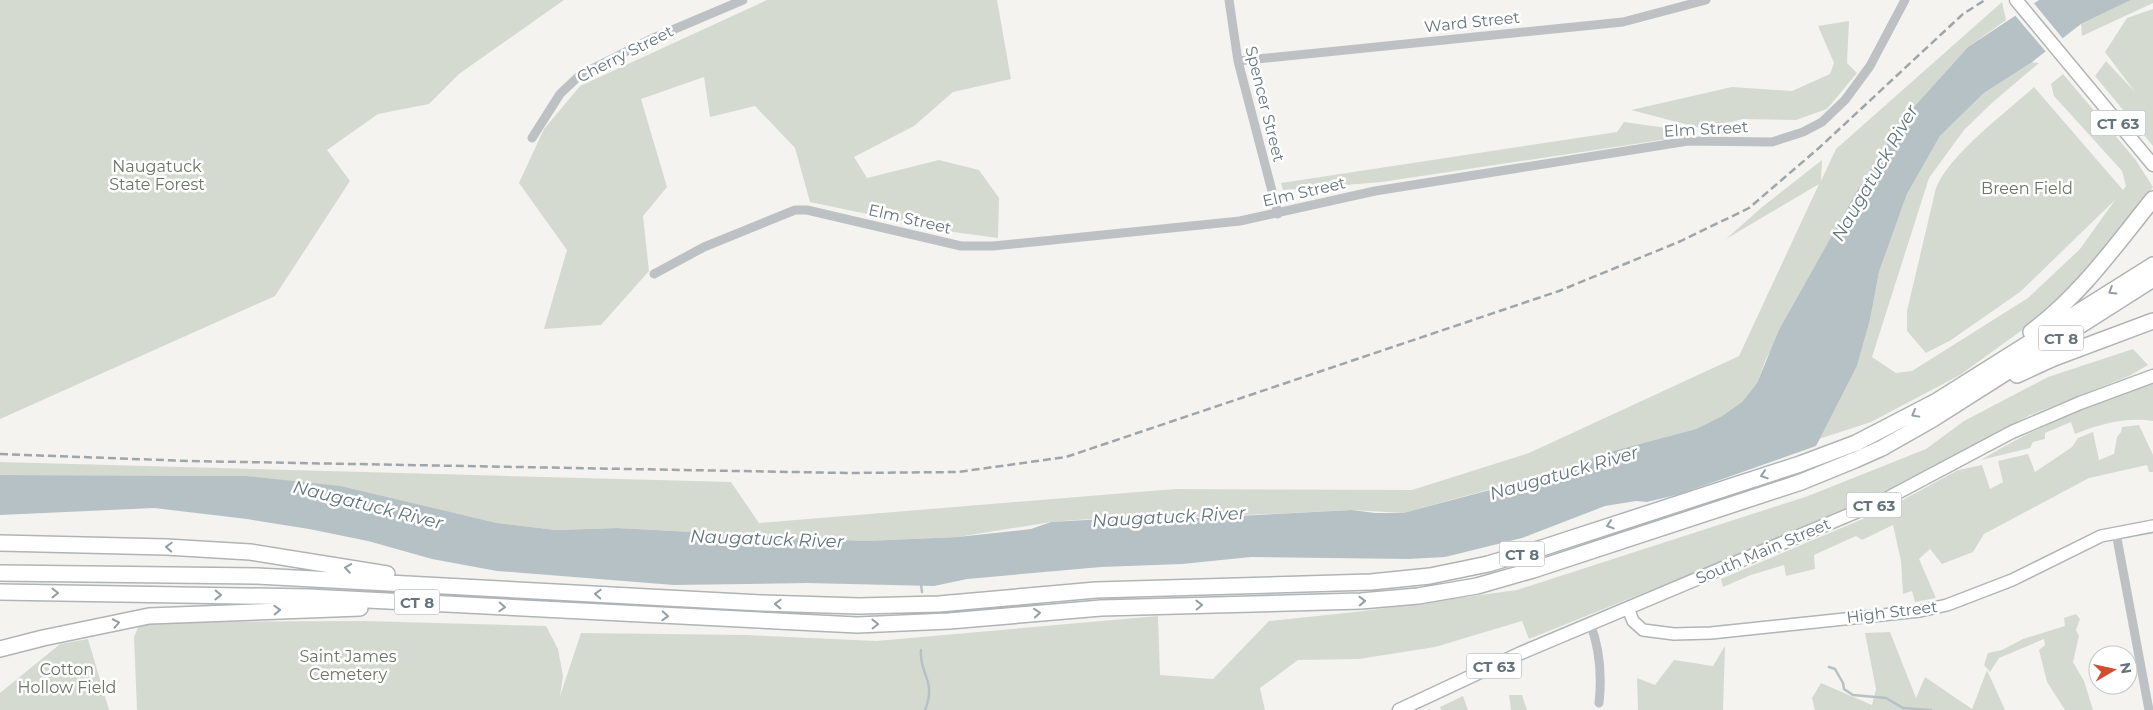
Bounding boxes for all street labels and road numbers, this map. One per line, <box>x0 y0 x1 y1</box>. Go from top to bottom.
street label: Ward Street <box>1423 7 1521 36</box>
street label: Cherry Street <box>574 21 677 86</box>
street label: Spencer Street <box>1241 44 1289 164</box>
road number: CT 63 <box>2090 110 2146 136</box>
street label: Elm Street <box>1663 117 1749 141</box>
street label: Elm Street <box>1261 173 1348 211</box>
street label: Elm Street <box>867 200 954 238</box>
road number: CT 8 <box>2038 326 2084 350</box>
road number: CT 63 <box>1846 492 1902 518</box>
street label: South Main Street <box>1693 514 1834 588</box>
road number: CT 8 <box>1500 542 1544 566</box>
road number: CT 8 <box>394 590 440 614</box>
street label: High Street <box>1845 597 1939 627</box>
road number: CT 63 <box>1466 654 1522 678</box>

